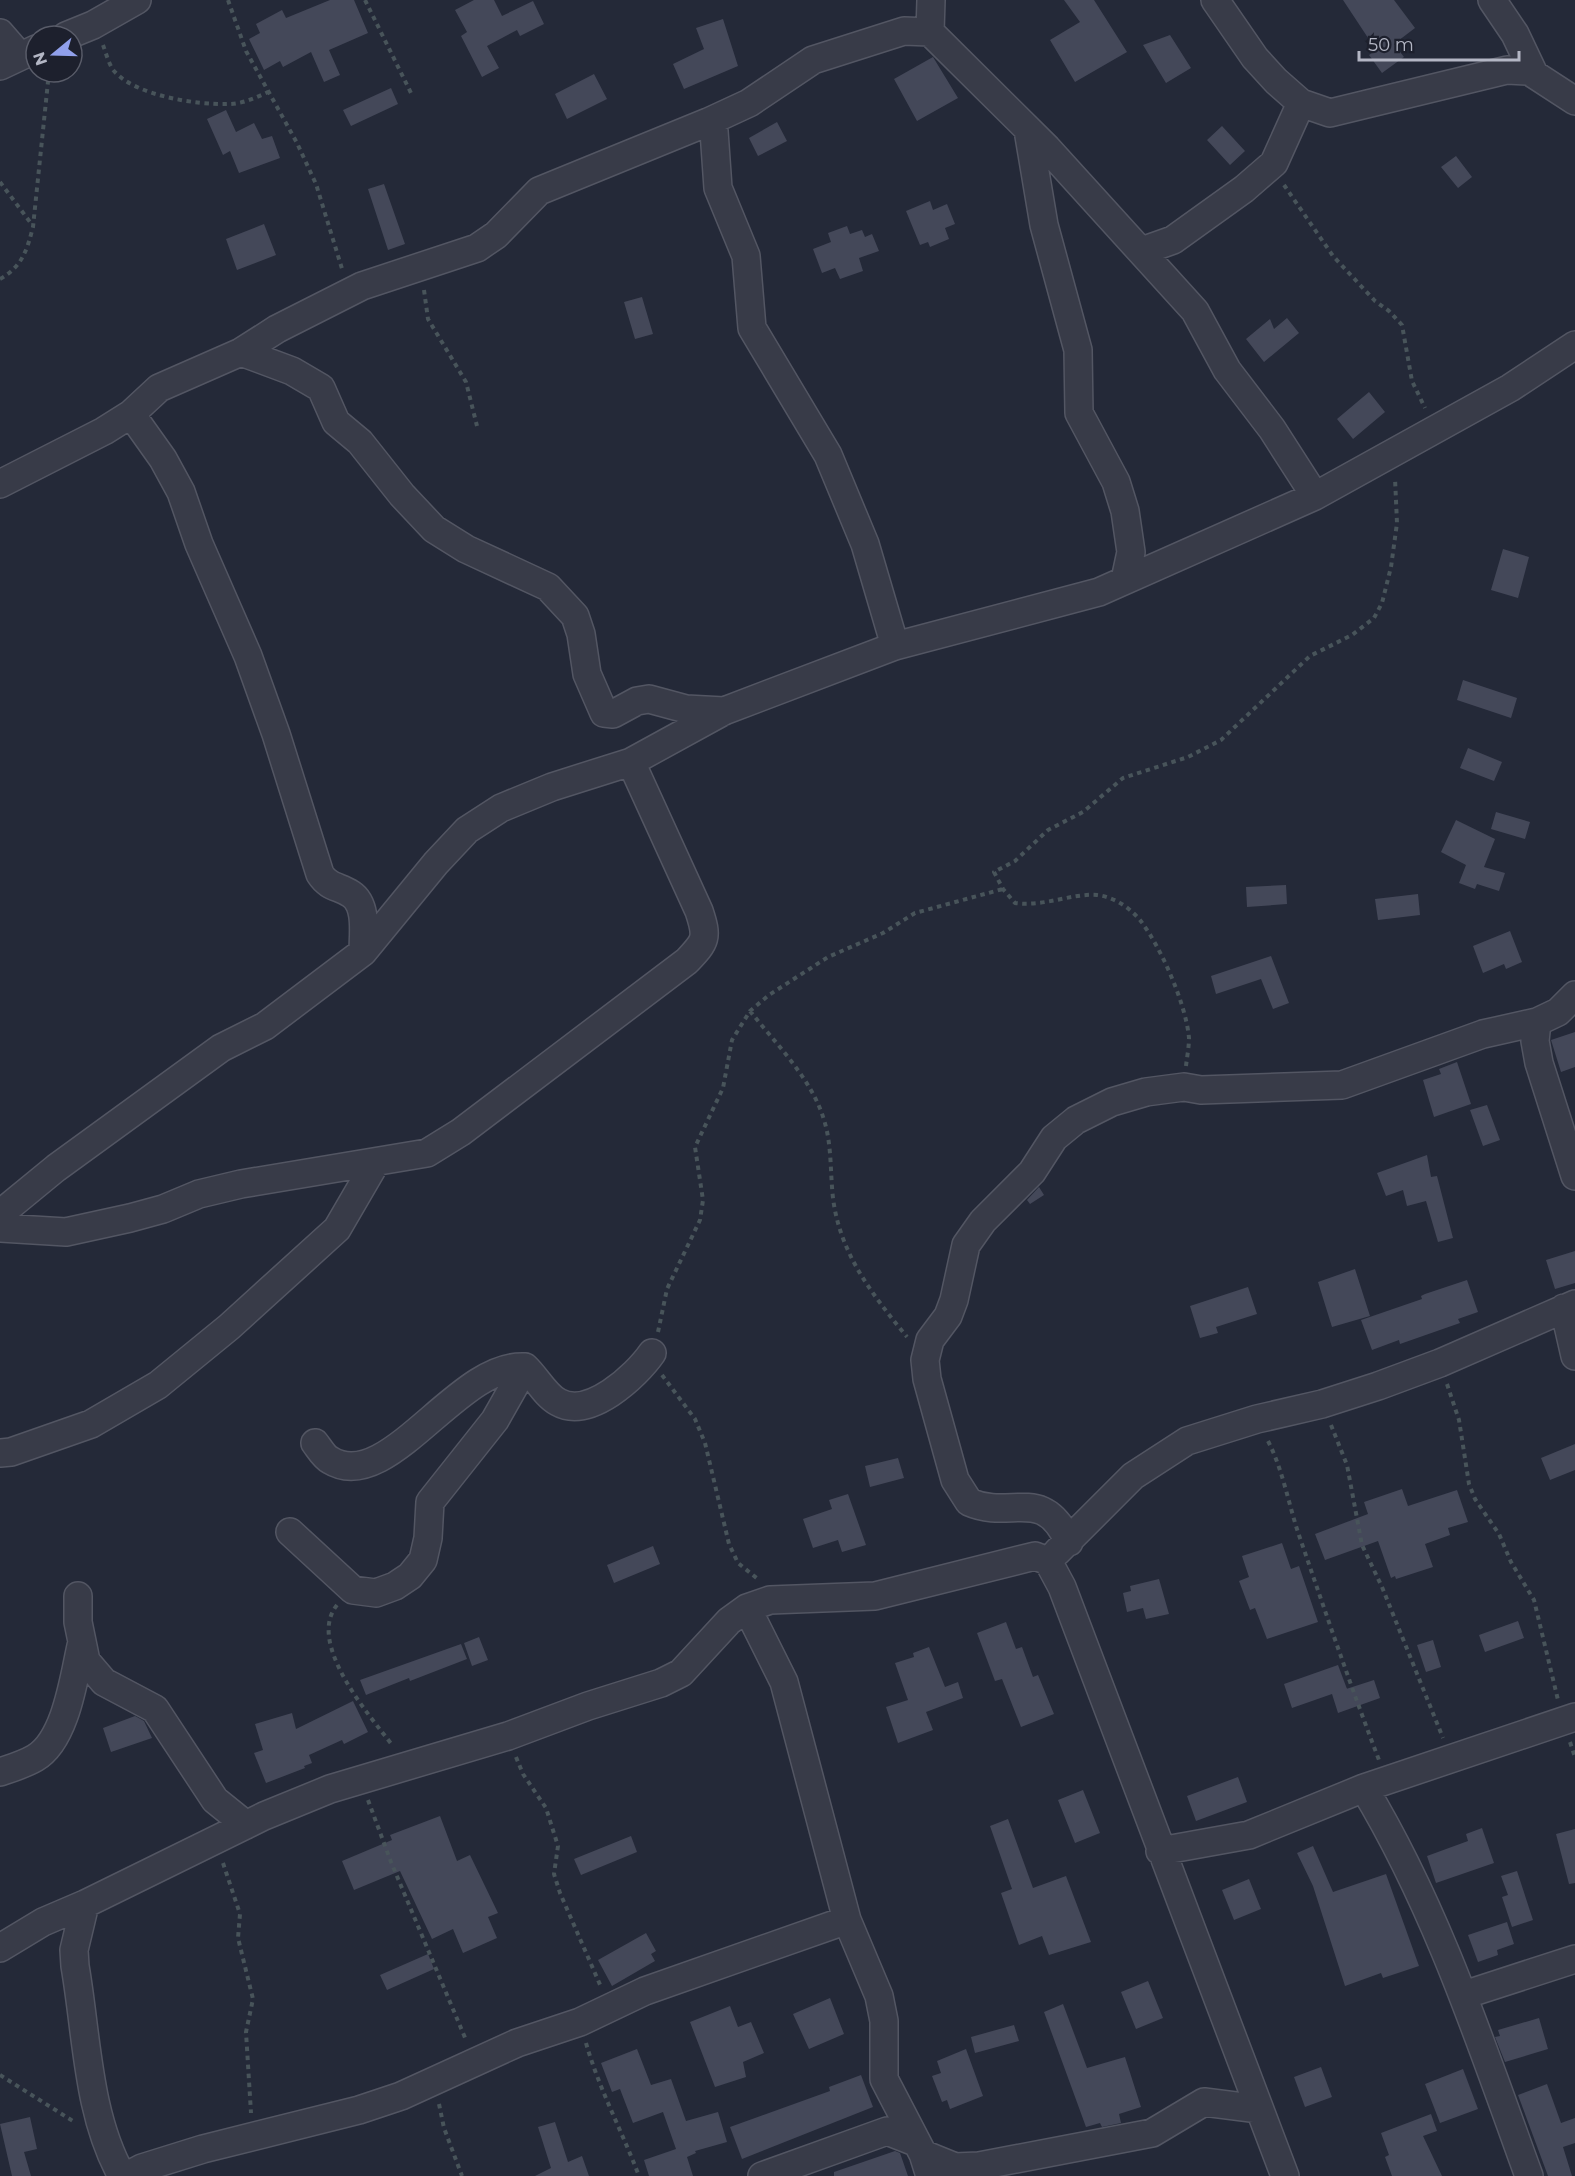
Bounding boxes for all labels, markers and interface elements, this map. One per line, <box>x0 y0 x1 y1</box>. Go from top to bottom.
north arrow <box>24 24 84 84</box>
scale bar <box>1359 24 1520 62</box>
text: 50 m <box>1368 34 1414 56</box>
text: N <box>29 50 51 68</box>

